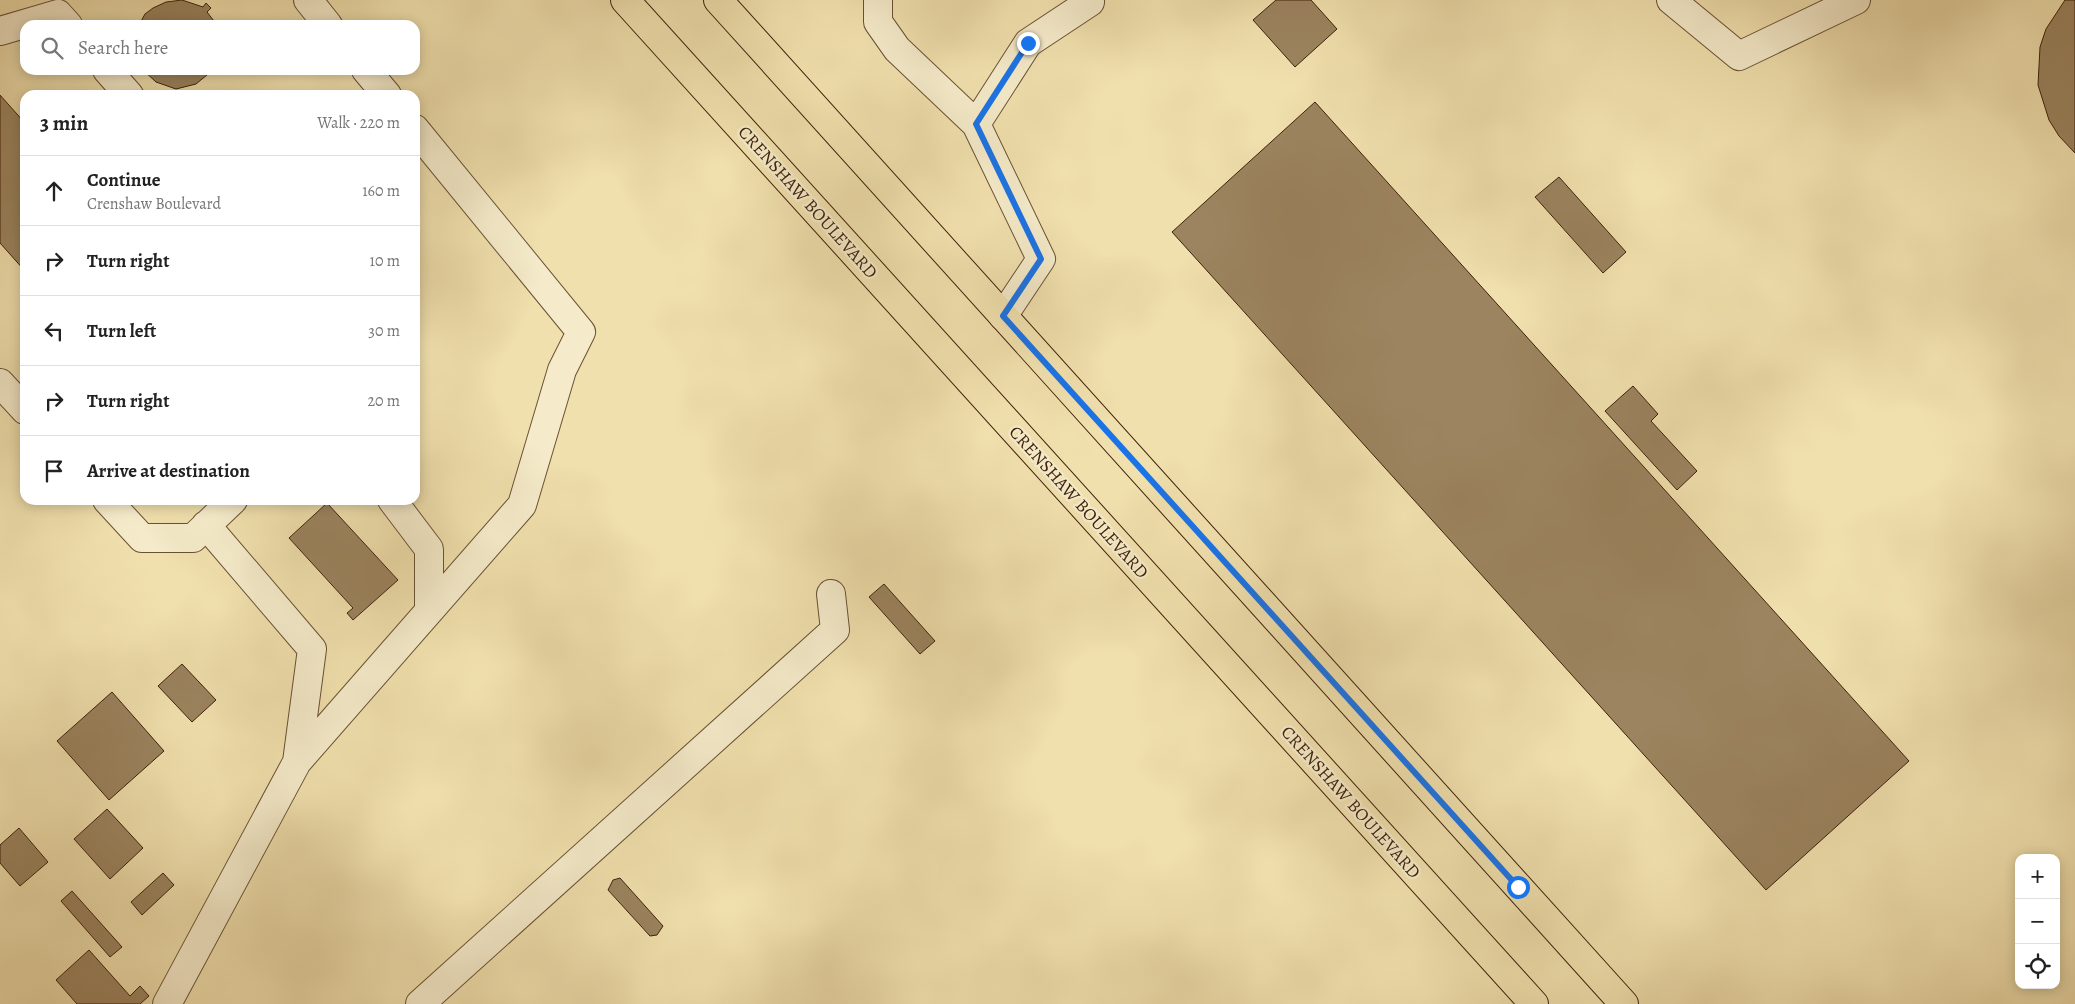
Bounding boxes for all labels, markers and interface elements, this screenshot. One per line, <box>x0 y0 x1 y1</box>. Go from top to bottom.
search box <box>20 20 420 75</box>
route end <box>1017 32 1040 55</box>
icon: search <box>38 34 66 62</box>
text: Search here <box>78 35 168 61</box>
text: 3 min <box>40 109 88 137</box>
text: Walk · 220 m <box>317 112 400 134</box>
street label: CRENSHAW BOULEVARD <box>733 120 883 284</box>
text: Continue <box>87 167 161 193</box>
icon: ahead <box>40 177 68 205</box>
text: 160 m <box>362 180 400 202</box>
text: Crenshaw Boulevard <box>87 193 221 215</box>
icon: right <box>40 247 68 275</box>
text: Turn right <box>87 248 169 274</box>
text: 10 m <box>370 250 400 272</box>
icon: left <box>40 317 68 345</box>
text: Turn left <box>87 318 156 344</box>
text: 30 m <box>368 320 400 342</box>
icon: right <box>40 387 68 415</box>
text: Turn right <box>87 388 169 414</box>
text: 20 m <box>367 390 400 412</box>
street label: CRENSHAW BOULEVARD <box>1004 420 1154 584</box>
icon: arrive <box>40 457 68 485</box>
text: Arrive at destination <box>87 458 250 484</box>
street label: CRENSHAW BOULEVARD <box>1276 720 1426 884</box>
map controls <box>2015 854 2060 989</box>
button: + <box>2015 854 2060 899</box>
route start <box>1507 876 1530 899</box>
button: − <box>2015 899 2060 944</box>
button: locate <box>2015 944 2060 989</box>

